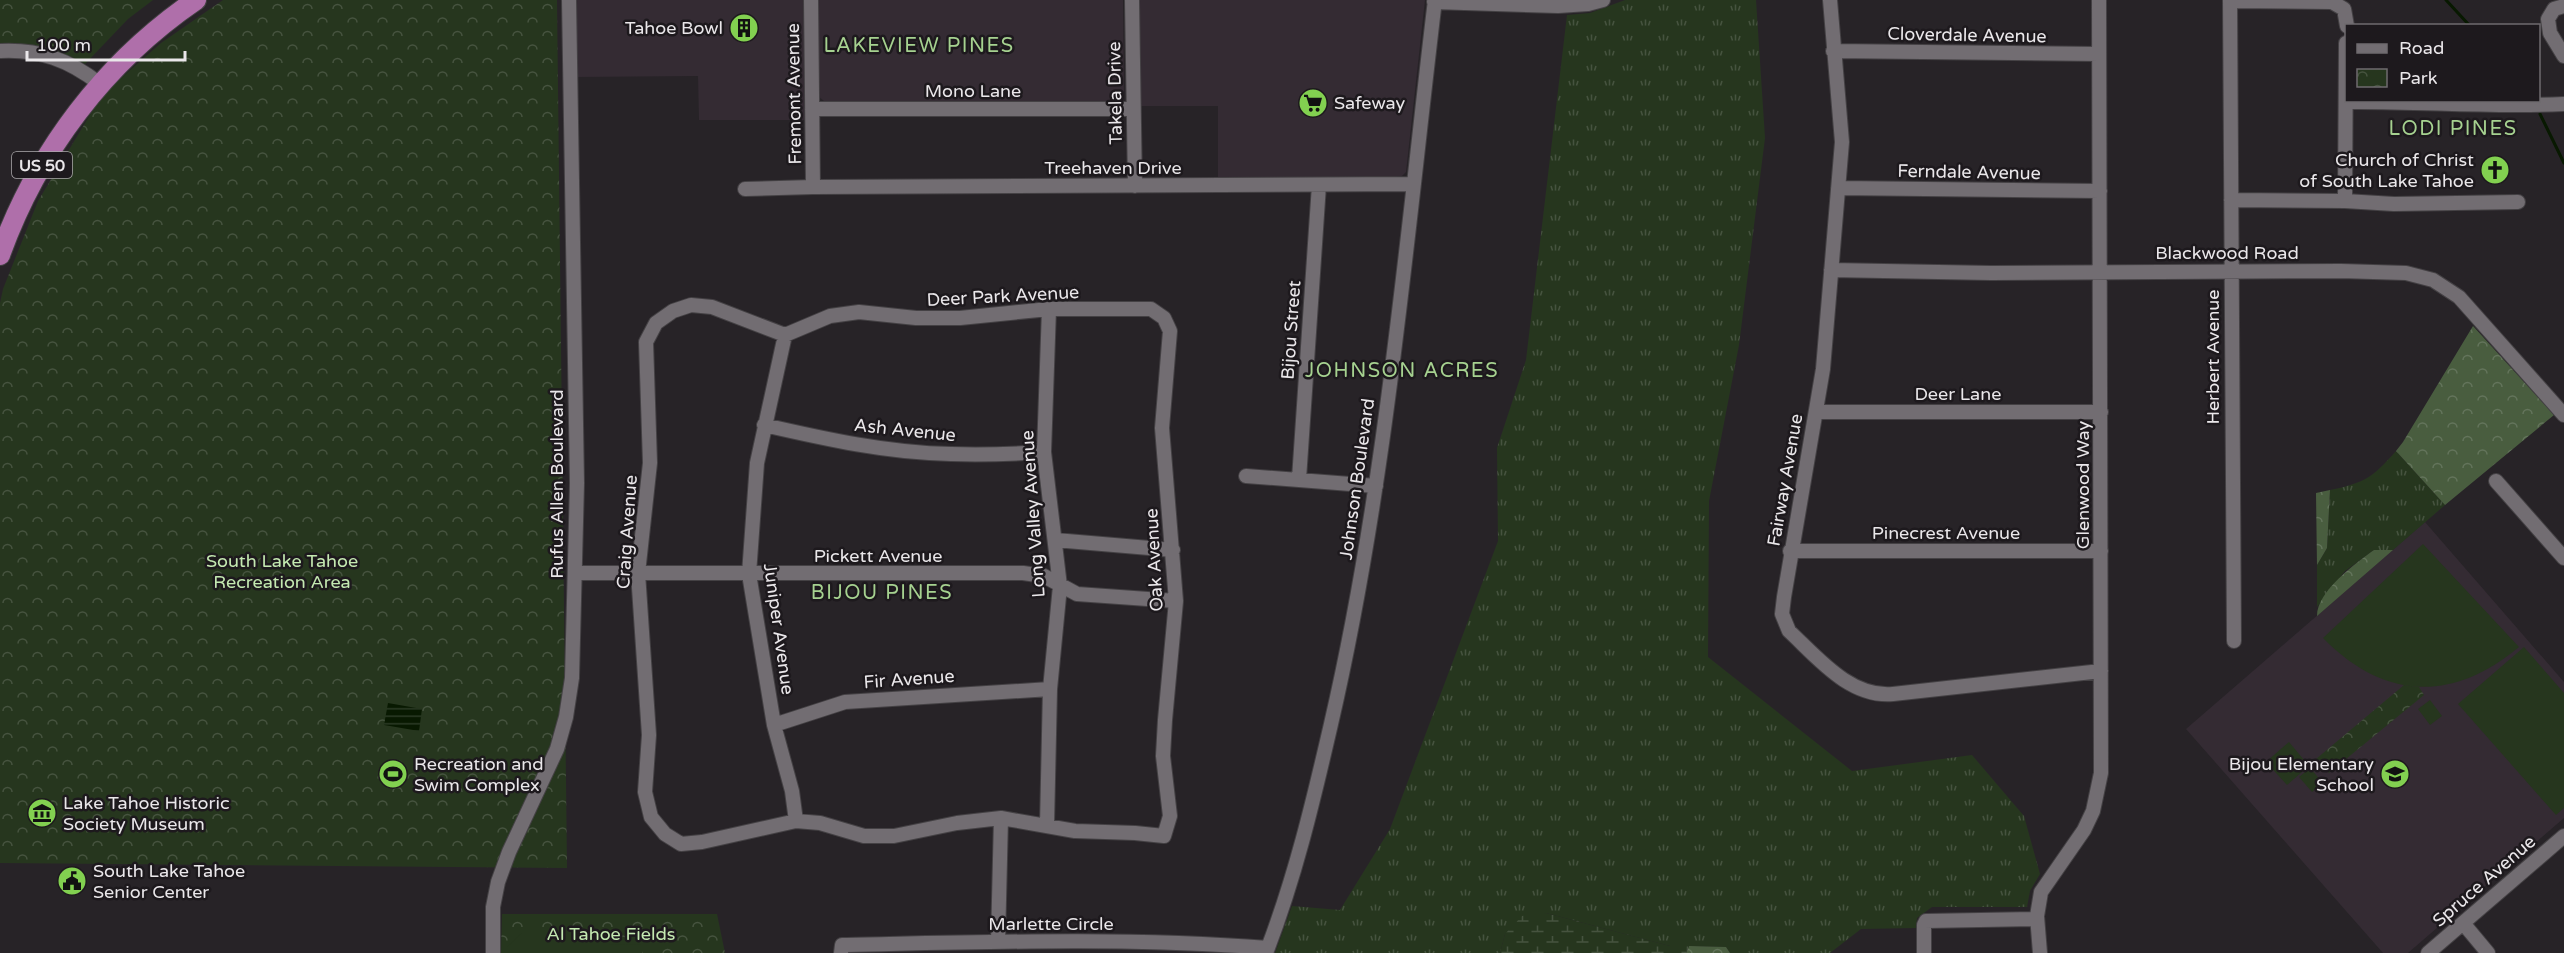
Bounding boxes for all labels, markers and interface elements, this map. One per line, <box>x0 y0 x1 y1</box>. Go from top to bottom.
building icon: Tahoe Bowl <box>728 12 760 44</box>
place label: Tahoe Bowl <box>625 17 723 39</box>
street label: Fremont Avenue <box>782 23 806 165</box>
street label: Cloverdale Avenue <box>1887 23 2047 47</box>
scale bar <box>27 24 184 62</box>
legend <box>2345 24 2540 102</box>
text: 100 m <box>36 34 91 56</box>
district label: LAKEVIEW PINES <box>823 34 1015 58</box>
text: Road <box>2399 37 2444 59</box>
street label: Takela Drive <box>1103 41 1127 145</box>
text: Park <box>2399 67 2438 89</box>
street label: Mono Lane <box>925 80 1021 102</box>
supermarket icon: Safeway <box>1297 87 1329 119</box>
place label: Safeway <box>1334 92 1406 114</box>
district label: LODI PINES <box>2389 117 2517 141</box>
place label: Church of Christ of South Lake Tahoe <box>2299 149 2474 192</box>
road number: US 50 <box>12 152 72 178</box>
church icon: Church of Christ of South Lake Tahoe <box>2479 154 2511 186</box>
street label: Treehaven Drive <box>1044 157 1182 179</box>
street label: Ferndale Avenue <box>1897 160 2041 184</box>
street label: Blackwood Road <box>2155 242 2299 264</box>
street label: Bijou Street <box>1277 280 1305 380</box>
street label: Deer Park Avenue <box>926 281 1080 311</box>
street label: Herbert Avenue <box>2202 290 2224 424</box>
district label: JOHNSON ACRES <box>1305 359 1499 383</box>
street label: Deer Lane <box>1915 383 2001 405</box>
street label: Rufus Allen Boulevard <box>546 389 568 579</box>
street label: Johnson Boulevard <box>1335 397 1379 561</box>
street label: Fairway Avenue <box>1763 412 1807 548</box>
street label: Ash Avenue <box>853 414 957 446</box>
street label: Glenwood Way <box>2072 421 2094 549</box>
street label: Long Valley Avenue <box>1016 430 1050 598</box>
street label: Craig Avenue <box>612 474 642 590</box>
street label: Oak Avenue <box>1140 508 1168 612</box>
street label: Pinecrest Avenue <box>1872 522 2020 544</box>
street label: Pickett Avenue <box>814 545 942 567</box>
park label: South Lake Tahoe Recreation Area <box>206 550 358 593</box>
street label: Juniper Avenue <box>759 562 799 696</box>
district label: BIJOU PINES <box>811 581 953 605</box>
street label: Fir Avenue <box>863 665 955 693</box>
place label: Recreation and Swim Complex <box>414 753 544 796</box>
place label: Bijou Elementary School <box>2229 753 2374 796</box>
sports icon: Recreation and Swim Complex <box>377 758 409 790</box>
school or university icon: Bijou Elementary School <box>2379 758 2411 790</box>
place label: Lake Tahoe Historic Society Museum <box>63 792 230 835</box>
museum icon: Lake Tahoe Historic Society Museum <box>26 797 58 829</box>
street label: Spruce Avenue <box>2428 830 2540 932</box>
place label: South Lake Tahoe Senior Center <box>93 860 245 903</box>
public building icon: South Lake Tahoe Senior Center <box>56 865 88 897</box>
street label: Marlette Circle <box>988 913 1114 935</box>
park label: Al Tahoe Fields <box>547 923 675 945</box>

